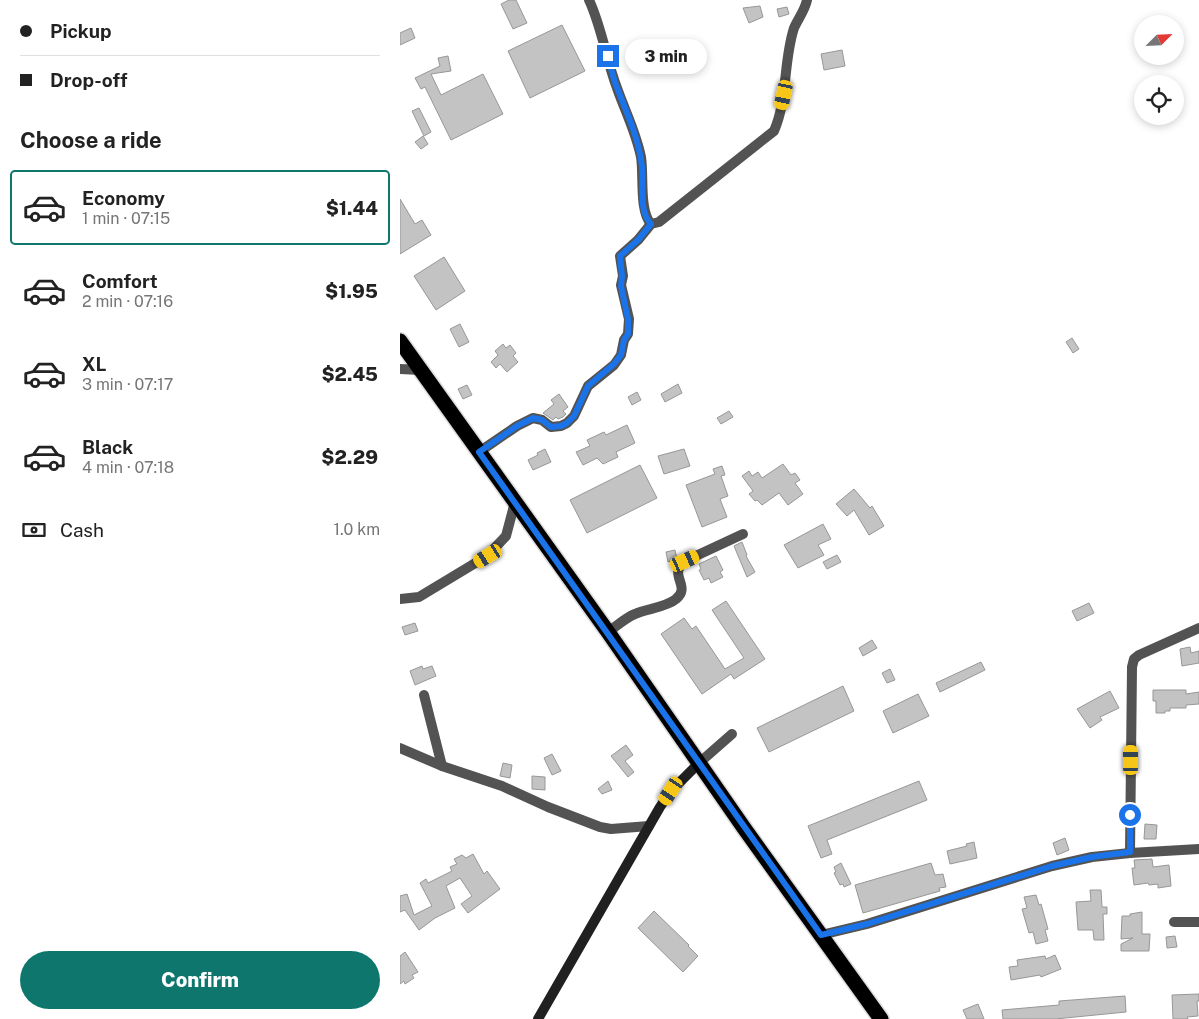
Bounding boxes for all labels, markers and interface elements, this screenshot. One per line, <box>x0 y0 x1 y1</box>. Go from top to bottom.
north arrow <box>1134 15 1184 65</box>
map controls <box>1134 15 1184 125</box>
text: Pickup <box>50 20 112 42</box>
callout: 3 min <box>626 38 708 74</box>
route end <box>597 45 619 67</box>
text: 3 min <box>645 47 687 66</box>
text: Drop-off <box>50 69 127 91</box>
button: locate <box>1134 75 1184 125</box>
car <box>773 79 794 111</box>
text: Choose a ride <box>20 127 162 153</box>
icon: car <box>22 185 67 230</box>
text: Economy <box>82 187 165 209</box>
text: $1.44 <box>326 197 378 219</box>
text: 1 min · 07:15 <box>82 209 170 228</box>
icon: car <box>22 268 67 313</box>
text: Comfort <box>82 270 158 292</box>
text: $1.95 <box>325 280 378 302</box>
text: 2 min · 07:16 <box>82 292 173 311</box>
icon: car <box>22 351 67 396</box>
text: XL <box>82 353 107 375</box>
text: $2.45 <box>321 363 378 385</box>
text: 3 min · 07:17 <box>82 375 173 394</box>
icon: car <box>22 434 67 479</box>
text: Black <box>82 436 133 458</box>
text: $2.29 <box>321 446 378 468</box>
text: 4 min · 07:18 <box>82 458 174 477</box>
icon: cash <box>20 516 48 544</box>
text: Cash <box>60 519 104 541</box>
text: 1.0 km <box>333 520 380 539</box>
car <box>471 542 504 570</box>
car <box>668 548 701 574</box>
car <box>1123 745 1138 775</box>
car <box>656 774 685 808</box>
route start <box>1119 804 1141 826</box>
button: Confirm <box>20 951 380 1009</box>

